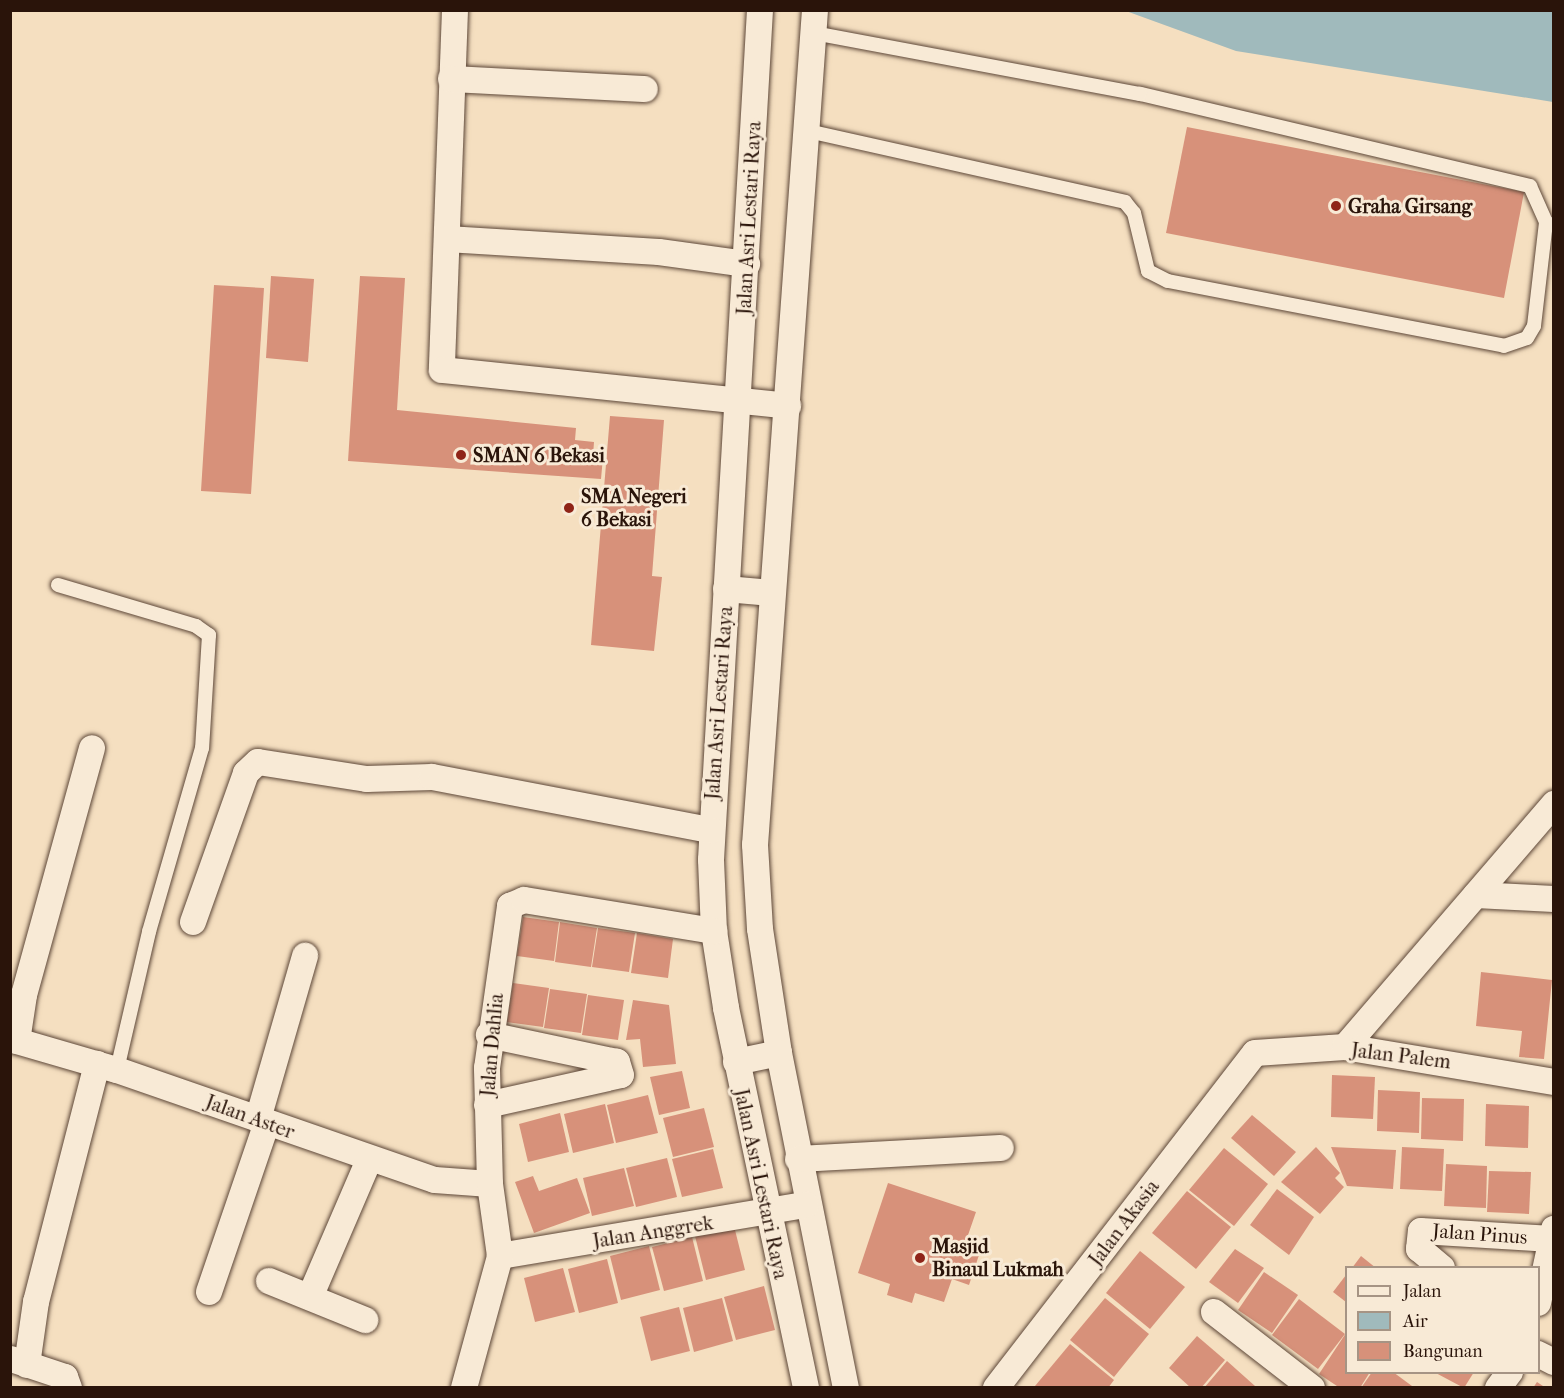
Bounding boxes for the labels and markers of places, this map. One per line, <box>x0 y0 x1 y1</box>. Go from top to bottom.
place label: Graha Girsang <box>1348 194 1472 218</box>
marker: Graha Girsang <box>1329 199 1343 213</box>
place label: SMAN 6 Bekasi <box>473 443 605 467</box>
marker: SMAN 6 Bekasi <box>454 448 468 462</box>
place label: SMA Negeri 6 Bekasi <box>581 484 687 531</box>
marker: SMA Negeri 6 Bekasi <box>562 501 576 515</box>
place label: Masjid Binaul Lukmah <box>932 1234 1064 1281</box>
marker: Masjid Binaul Lukmah <box>913 1251 927 1265</box>

